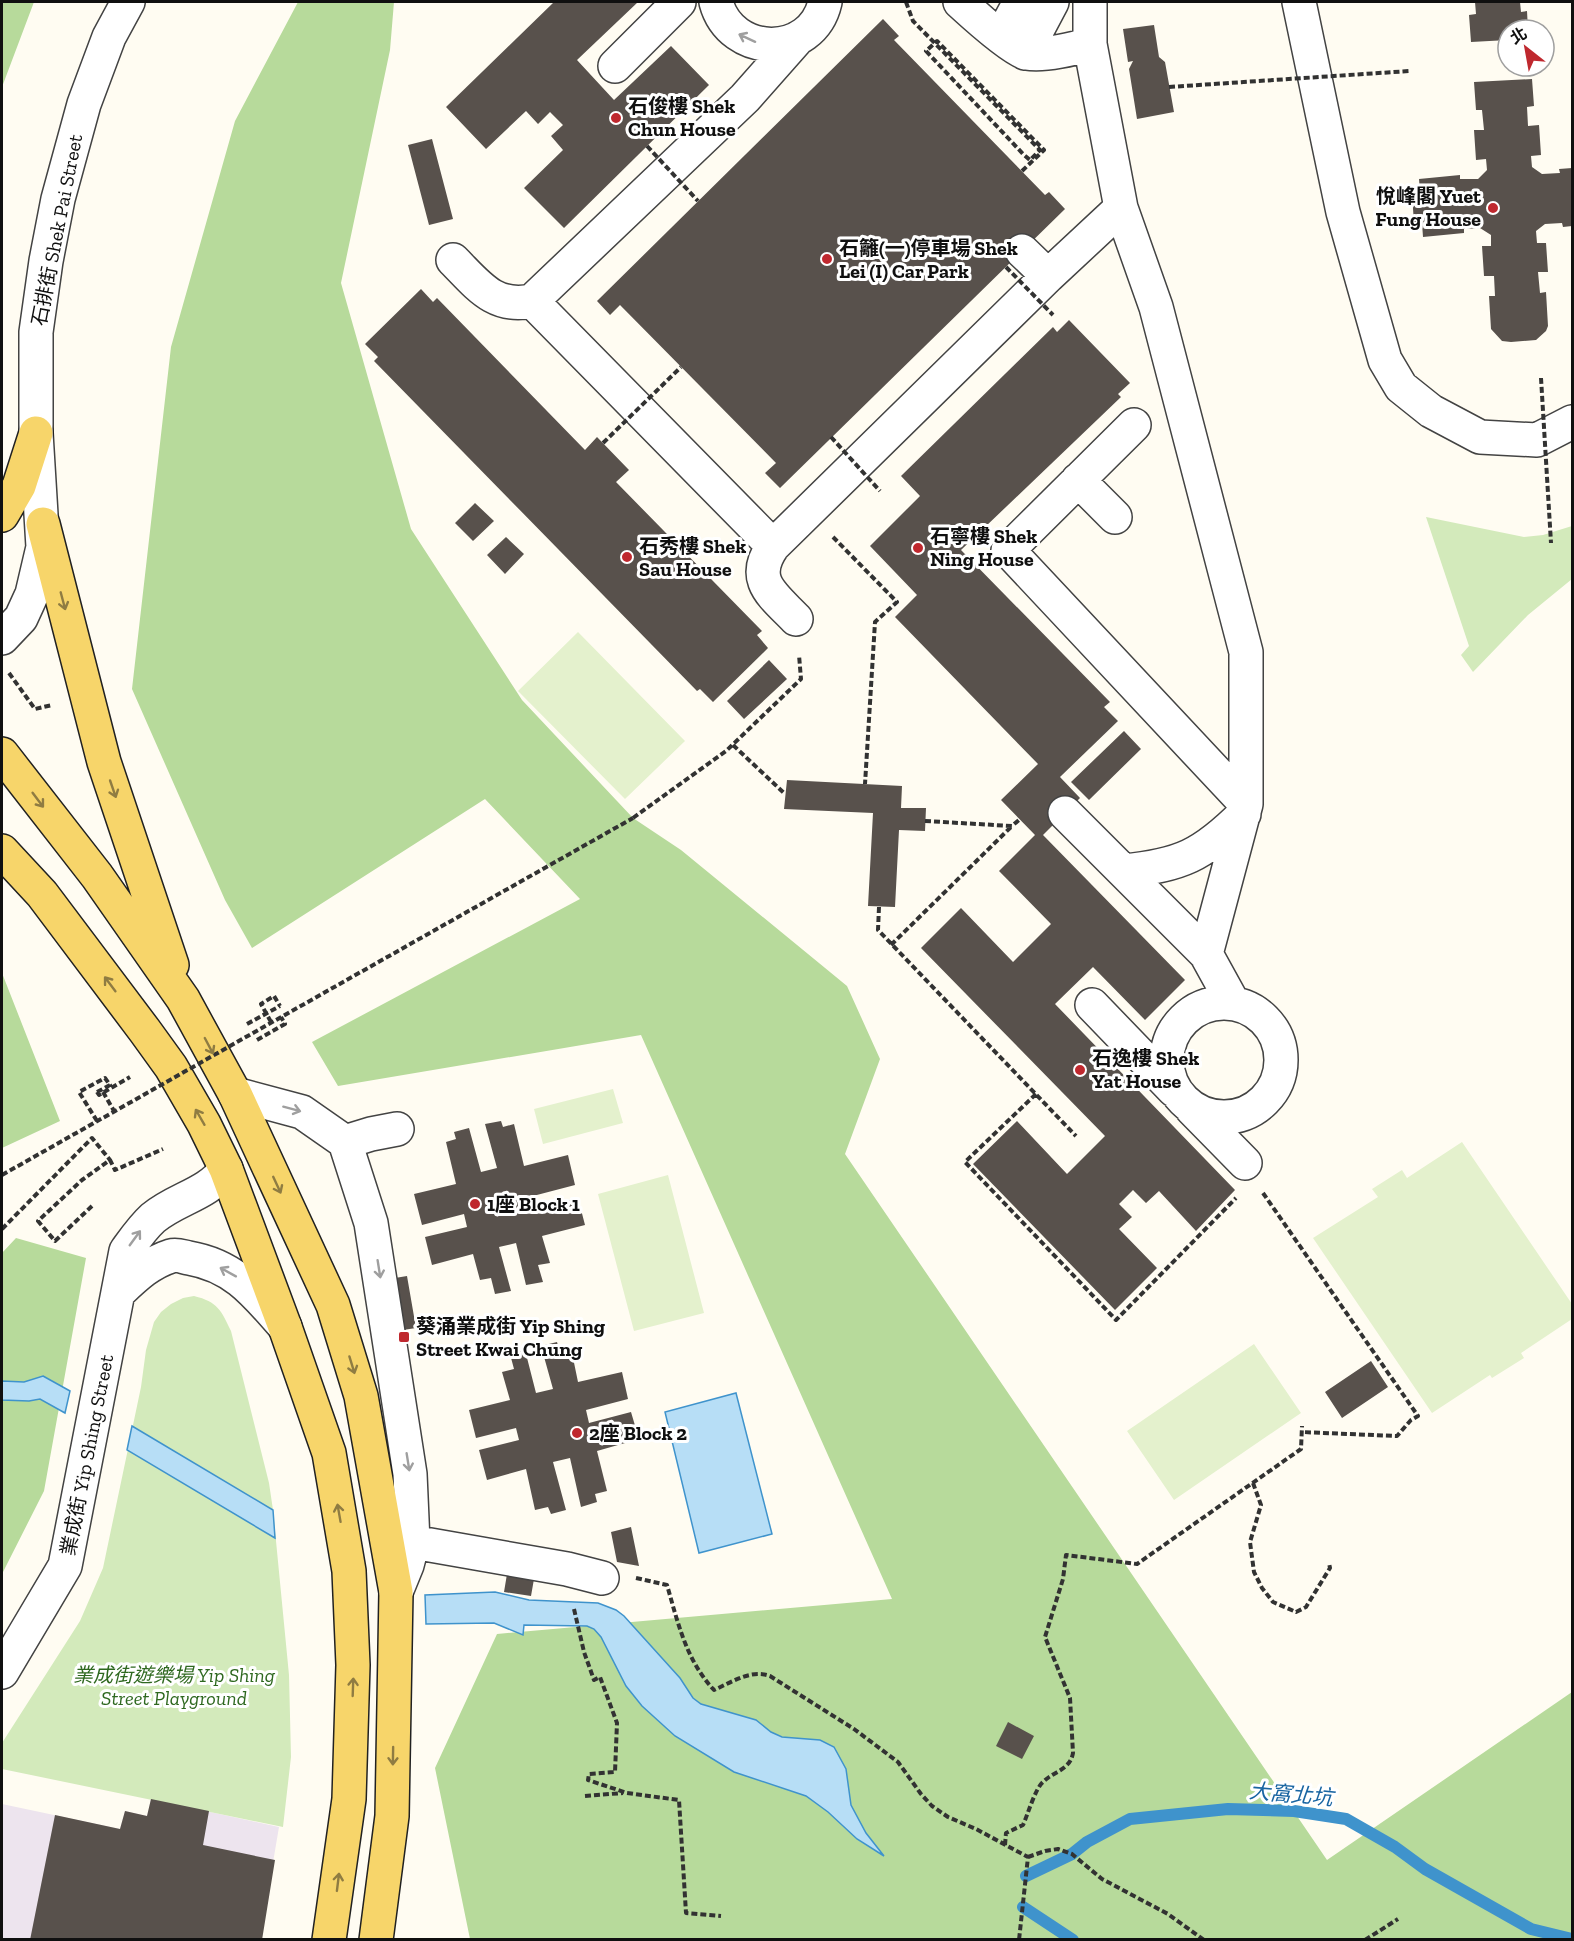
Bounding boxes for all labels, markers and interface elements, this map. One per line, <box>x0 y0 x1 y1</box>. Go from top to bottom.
north arrow <box>1496 18 1556 78</box>
text: 北 <box>1507 23 1530 48</box>
one-way arrow <box>738 31 756 43</box>
place label: 石俊樓 Shek Chun House <box>628 94 736 141</box>
marker: 石俊樓 Shek Chun House <box>609 111 623 125</box>
street label: 石排街 Shek Pai Street <box>27 132 87 328</box>
place label: 悅峰閣 Yuet Fung House <box>1375 184 1482 231</box>
marker: 悅峰閣 Yuet Fung House <box>1486 201 1500 215</box>
place label: 石籬(一)停車場 Shek Lei (I) Car Park <box>839 236 1018 283</box>
marker: 石籬(一)停車場 Shek Lei (I) Car Park <box>820 252 834 266</box>
place label: 石寧樓 Shek Ning House <box>930 524 1037 571</box>
place label: 石秀樓 Shek Sau House <box>639 534 746 581</box>
marker: 石寧樓 Shek Ning House <box>911 541 925 555</box>
marker: 石秀樓 Shek Sau House <box>620 550 634 564</box>
one-way arrow <box>58 591 69 610</box>
one-way arrow <box>109 779 120 798</box>
one-way arrow <box>32 791 45 807</box>
one-way arrow <box>103 976 116 992</box>
one-way arrow <box>204 1037 215 1055</box>
place label: 石逸樓 Shek Yat House <box>1092 1046 1199 1093</box>
marker: 石逸樓 Shek Yat House <box>1073 1063 1087 1077</box>
one-way arrow <box>282 1104 301 1115</box>
one-way arrow <box>193 1108 205 1125</box>
one-way arrow <box>272 1176 284 1194</box>
place label: 1座 Block 1 <box>487 1192 580 1216</box>
marker: 1座 Block 1 <box>468 1197 482 1211</box>
one-way arrow <box>129 1231 142 1247</box>
one-way arrow <box>373 1259 384 1279</box>
one-way arrow <box>220 1266 238 1277</box>
place label: 葵涌業成街 Yip Shing Street Kwai Chung <box>416 1314 606 1361</box>
marker: 葵涌業成街 Yip Shing Street Kwai Chung <box>397 1330 411 1344</box>
street label: 業成街 Yip Shing Street <box>56 1352 118 1558</box>
one-way arrow <box>347 1355 358 1374</box>
place label: 2座 Block 2 <box>589 1421 687 1445</box>
marker: 2座 Block 2 <box>570 1426 584 1440</box>
one-way arrow <box>403 1452 414 1471</box>
one-way arrow <box>333 1504 344 1524</box>
park label: 業成街遊樂場 Yip Shing Street Playground <box>73 1663 276 1710</box>
one-way arrow <box>347 1678 358 1698</box>
one-way arrow <box>387 1745 399 1765</box>
water label: 大窩北坑 <box>1248 1778 1337 1810</box>
one-way arrow <box>333 1872 344 1892</box>

